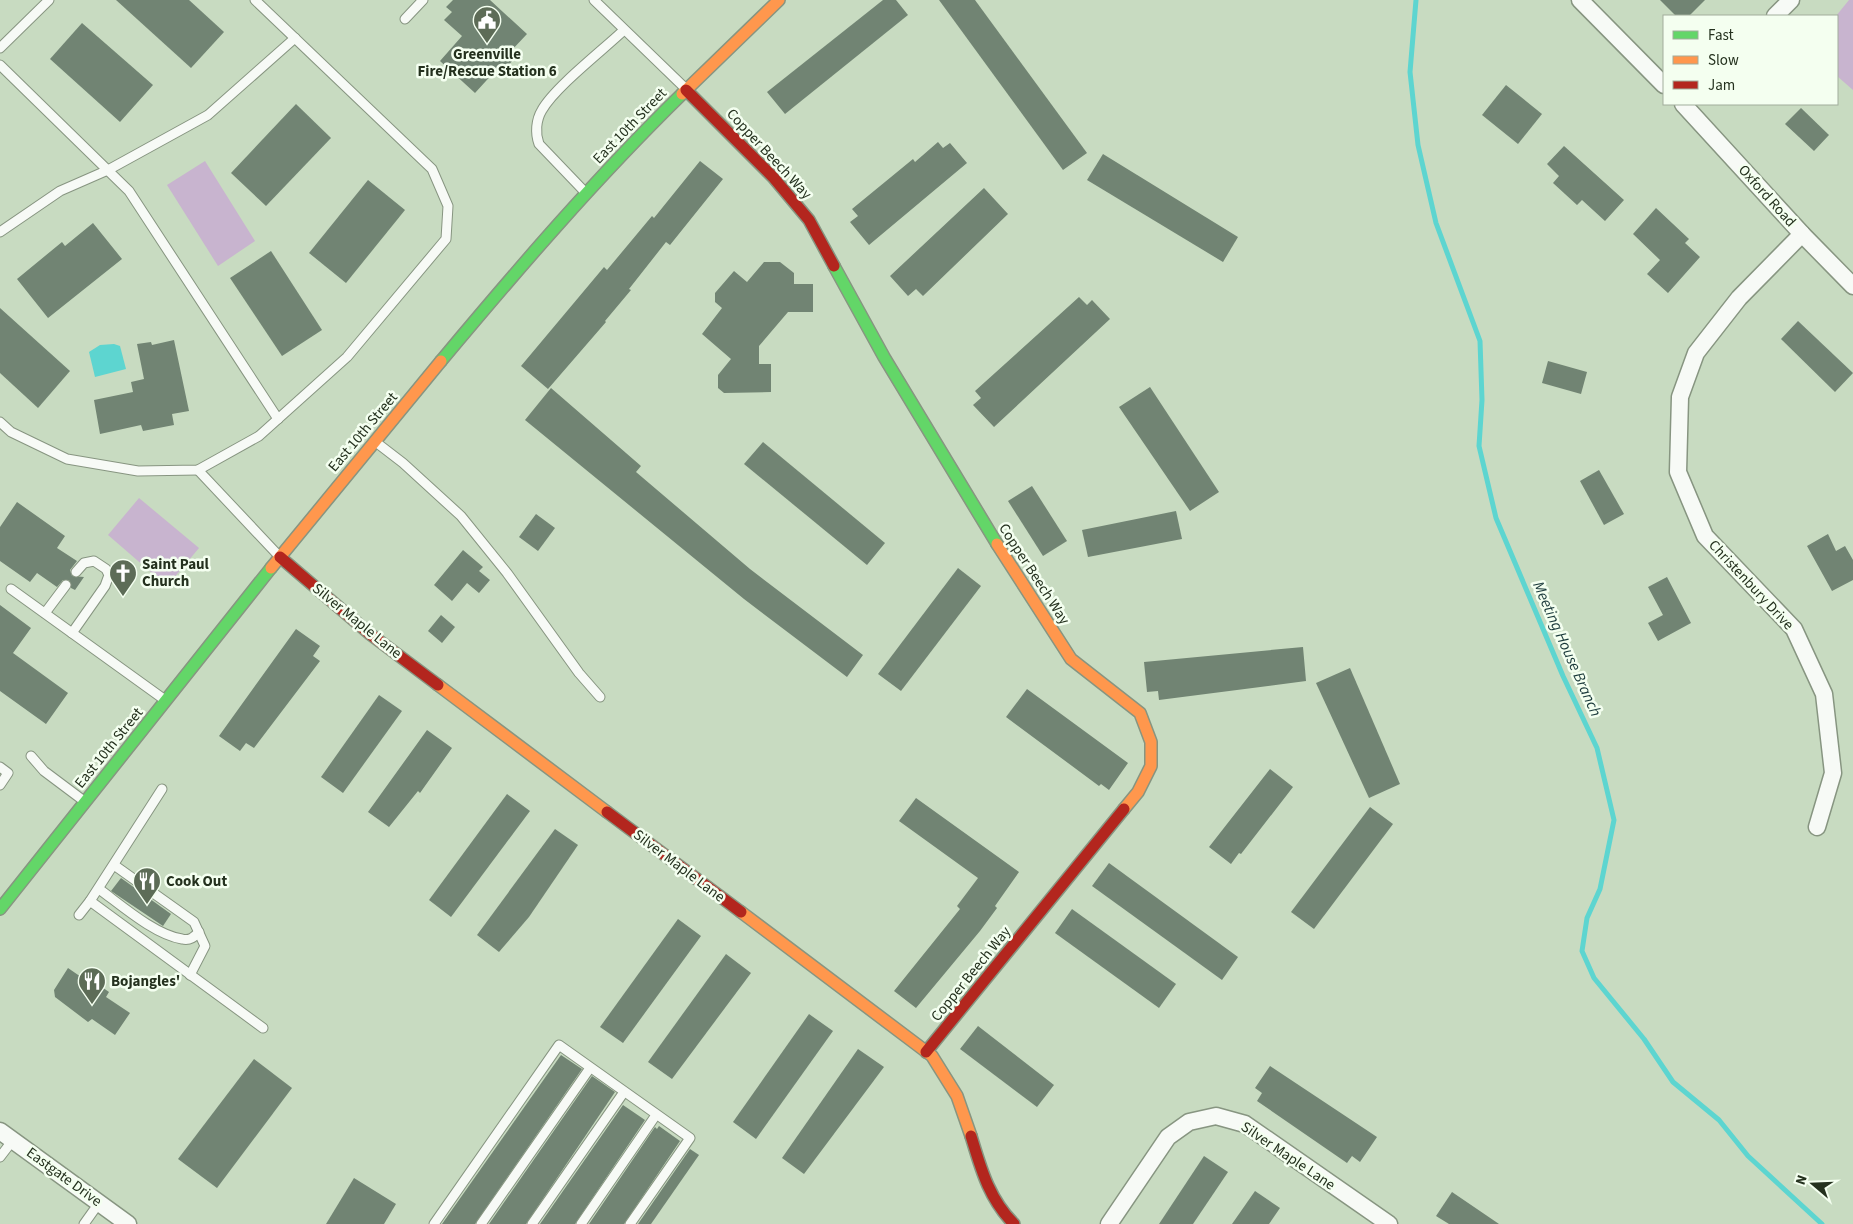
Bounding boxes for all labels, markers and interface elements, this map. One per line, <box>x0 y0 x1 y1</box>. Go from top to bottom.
public building icon: Greenville Fire/Rescue Station 6 <box>472 5 502 44</box>
legend <box>1663 15 1838 105</box>
text: Fast <box>1708 25 1734 46</box>
place label: Greenville Fire/Rescue Station 6 <box>417 44 557 82</box>
text: Slow <box>1708 50 1739 71</box>
text: Jam <box>1708 75 1735 96</box>
street label: East 10th Street <box>588 83 672 169</box>
street label: Copper Beech Way <box>721 104 817 204</box>
street label: Oxford Road <box>1733 160 1801 232</box>
street label: East 10th Street <box>323 388 403 476</box>
street label: Copper Beech Way <box>993 519 1075 629</box>
street label: Christenbury Drive <box>1704 535 1798 635</box>
place label: Saint Paul Church <box>142 554 210 592</box>
church icon: Saint Paul Church <box>108 558 138 597</box>
street label: Silver Maple Lane <box>308 578 406 664</box>
water label: Meeting House Branch <box>1527 578 1607 720</box>
street label: East 10th Street <box>70 703 148 793</box>
street label: Silver Maple Lane <box>629 825 729 907</box>
restaurant icon: Cook Out <box>132 866 162 905</box>
place label: Cook Out <box>166 871 227 892</box>
street label: Copper Beech Way <box>926 922 1016 1026</box>
restaurant icon: Bojangles' <box>77 966 107 1005</box>
place label: Bojangles' <box>111 971 180 992</box>
street label: Silver Maple Lane <box>1237 1117 1339 1195</box>
street label: Eastgate Drive <box>22 1142 106 1212</box>
north arrow <box>1788 1159 1838 1209</box>
text: N <box>1791 1172 1813 1188</box>

